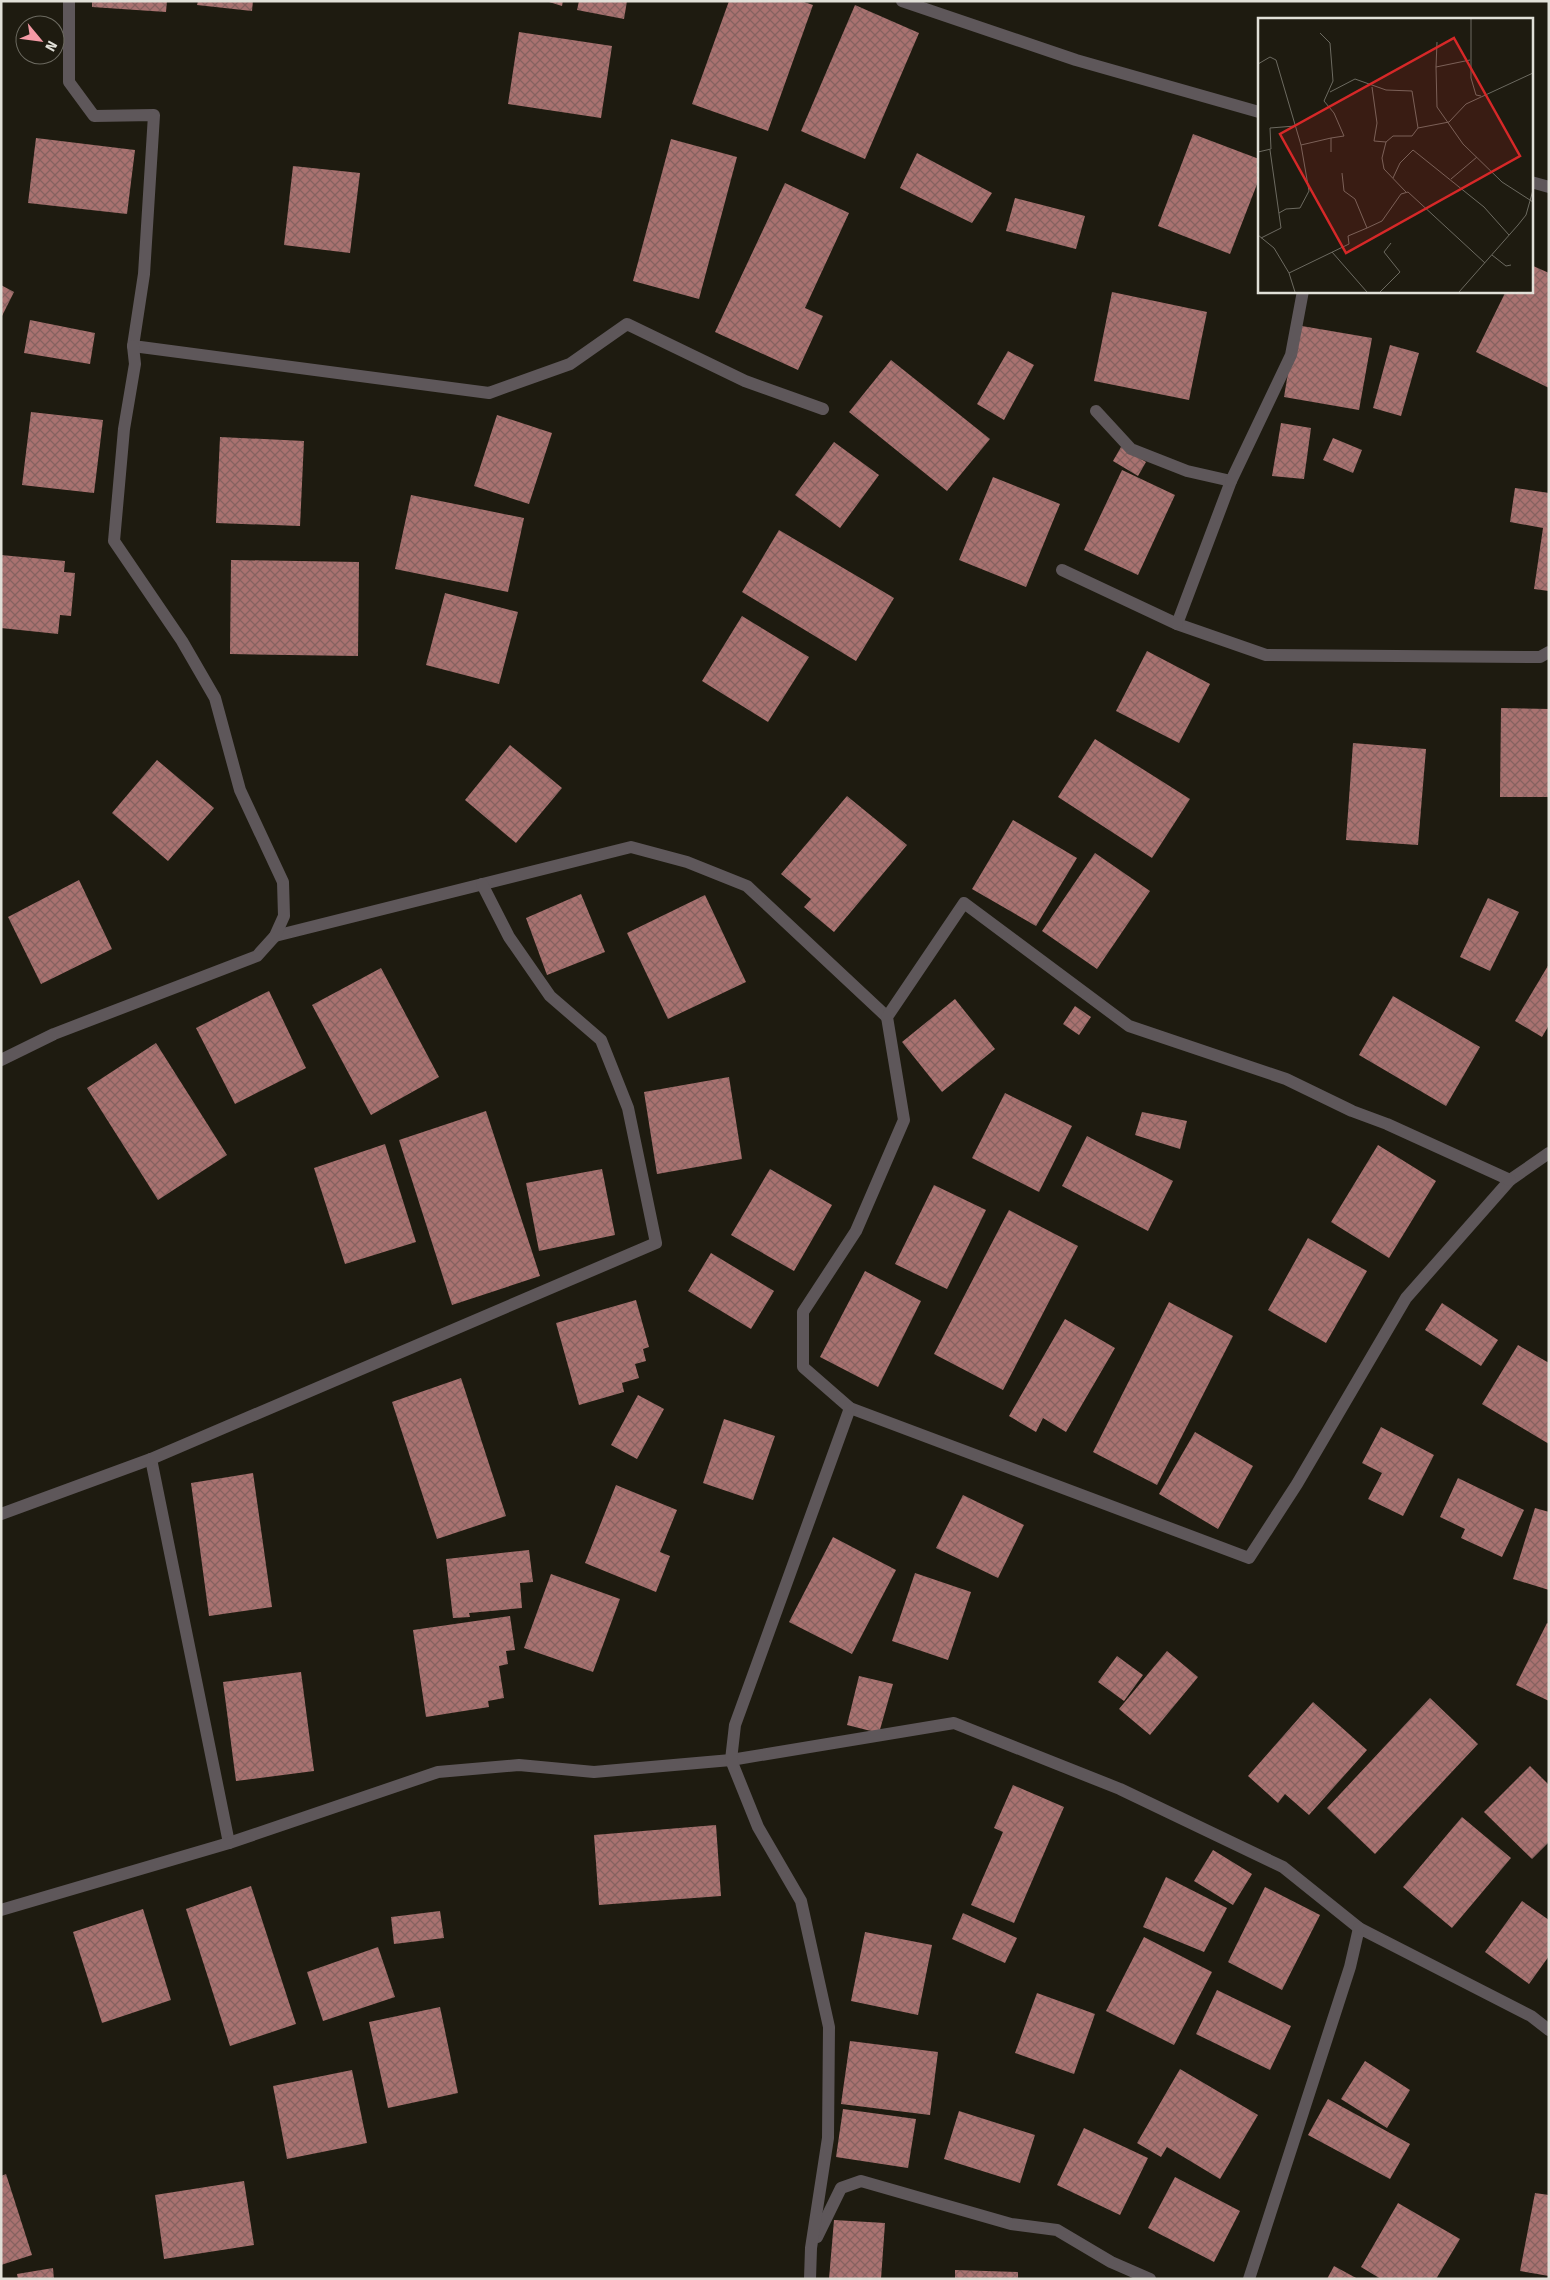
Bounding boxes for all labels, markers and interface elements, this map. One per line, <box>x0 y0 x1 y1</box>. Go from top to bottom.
north arrow <box>15 15 65 65</box>
inset map <box>1258 18 1532 292</box>
text: N <box>41 38 61 54</box>

